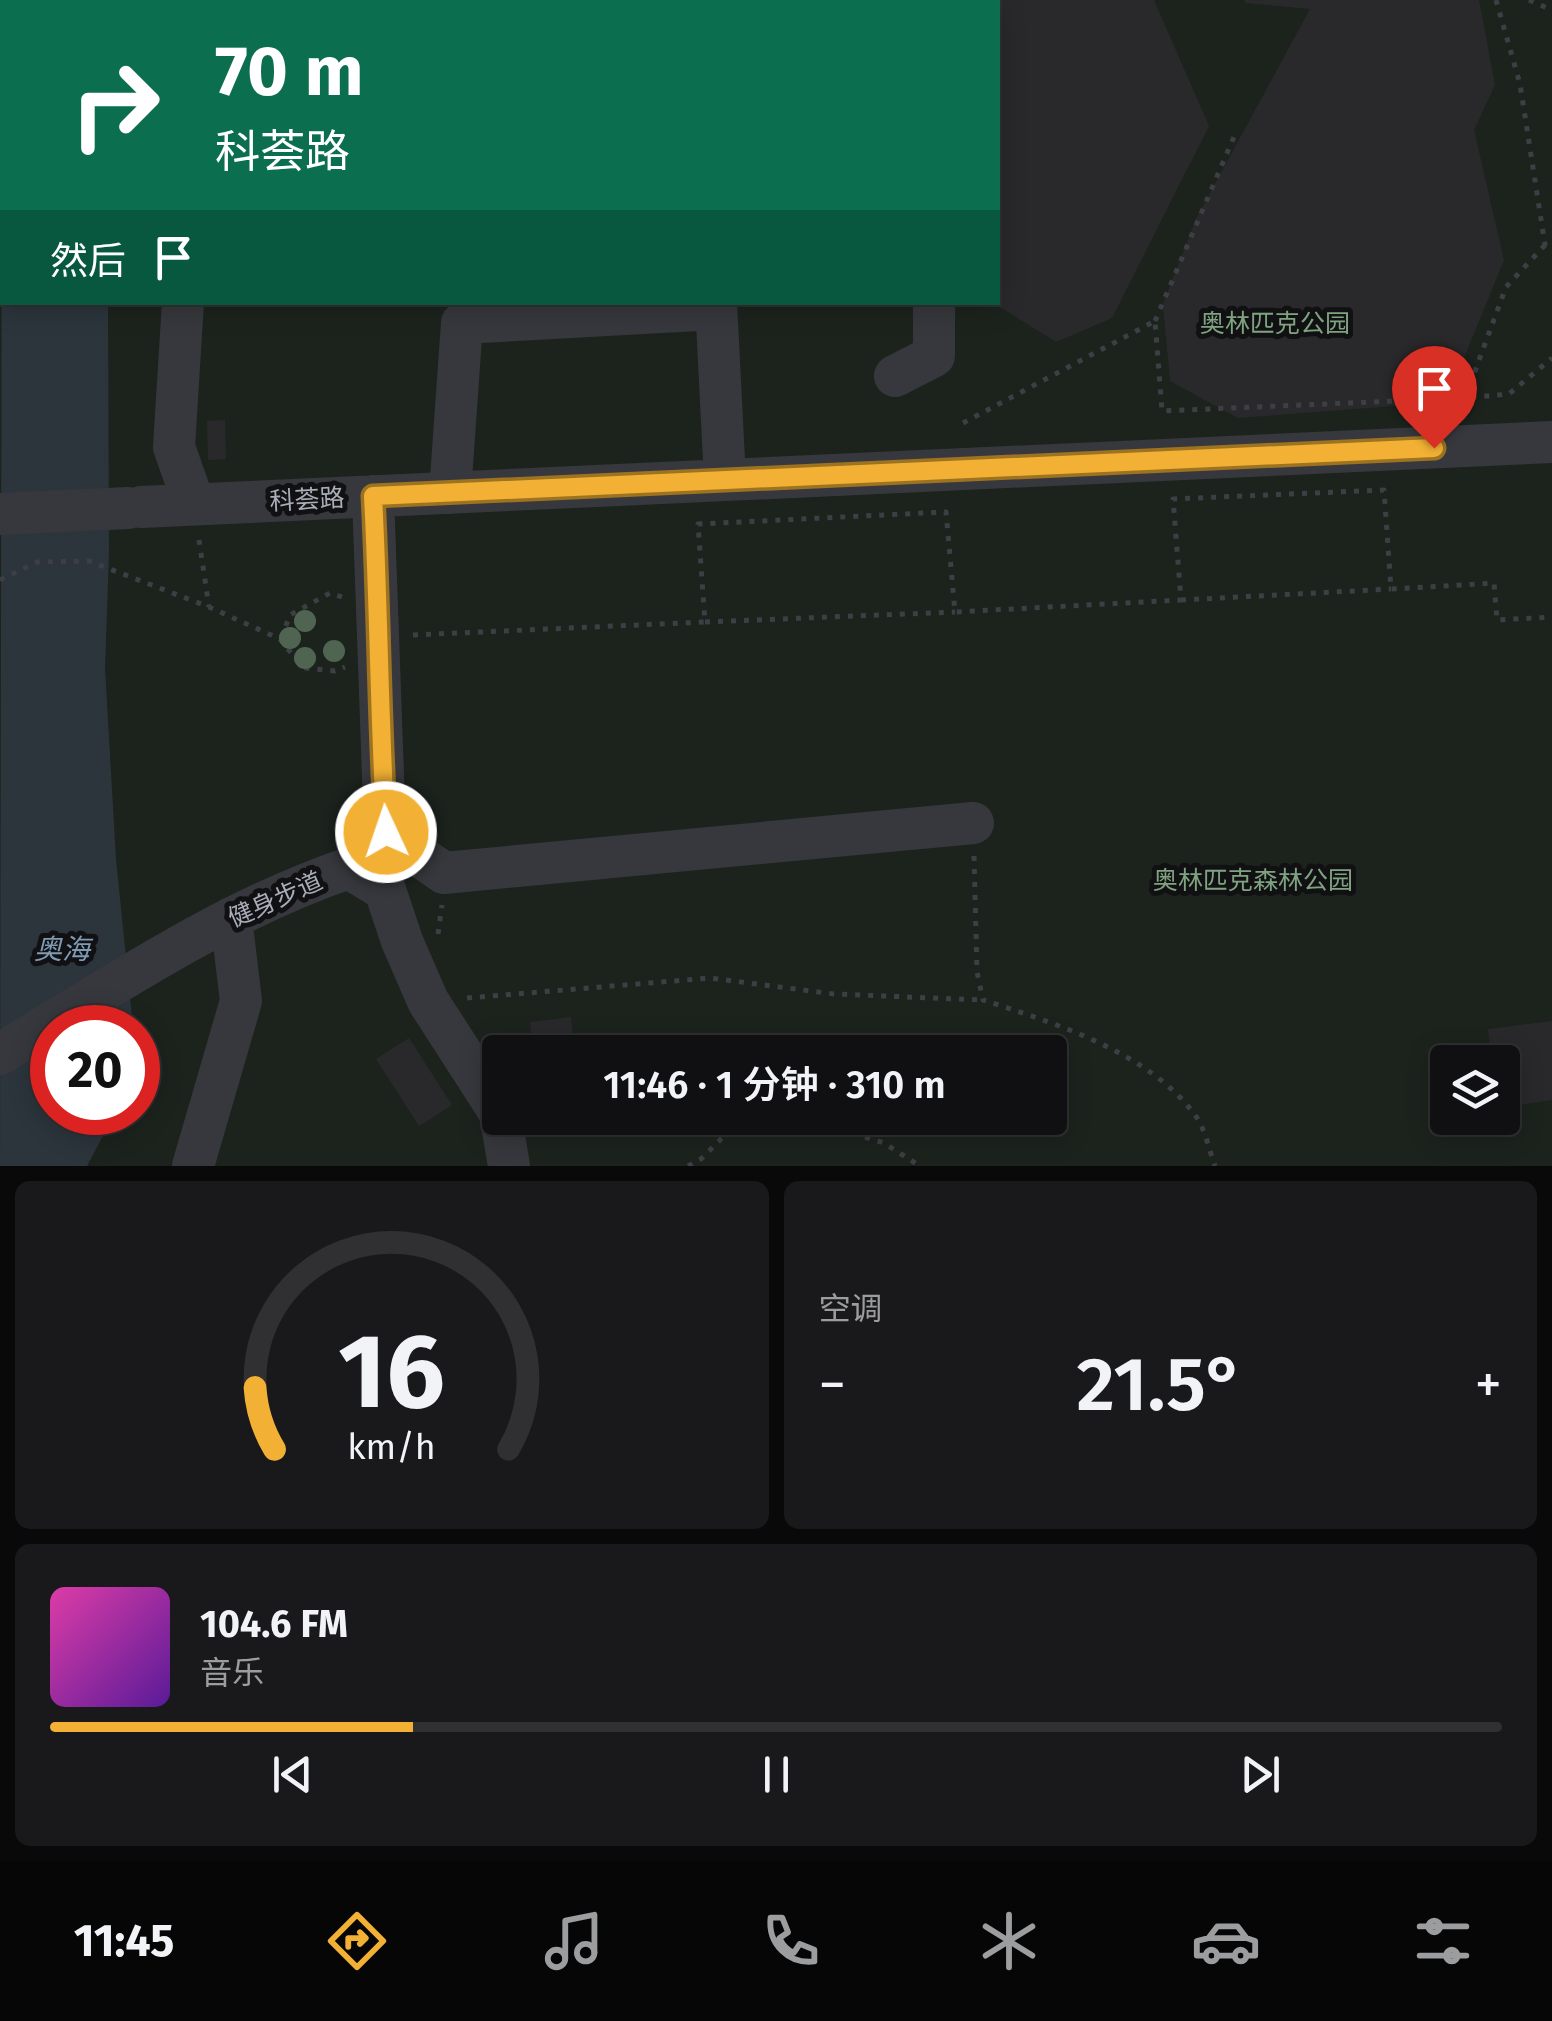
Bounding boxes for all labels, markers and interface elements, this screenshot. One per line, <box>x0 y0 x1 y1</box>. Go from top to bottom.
text: 70 m <box>215 30 364 114</box>
icon: right <box>50 40 180 170</box>
text: 科荟路 <box>215 125 350 179</box>
icon: arrive <box>146 230 201 285</box>
text: 然后 <box>50 238 126 284</box>
park label: 奥林匹克公园 <box>1200 309 1350 339</box>
pin <box>1392 346 1477 449</box>
icon: arrive <box>1407 361 1462 416</box>
street label: 科荟路 <box>269 483 345 517</box>
position arrow <box>334 780 438 884</box>
street label: 健身步道 <box>224 866 327 934</box>
park label: 奥林匹克森林公园 <box>1153 866 1353 896</box>
water label: 奥海 <box>34 933 94 966</box>
speed limit sign: 20 <box>30 1005 160 1135</box>
map controls <box>1430 1045 1520 1135</box>
button: layers <box>1430 1045 1520 1135</box>
text: 11:46 · 1 分钟 · 310 m <box>603 1062 946 1108</box>
text: 空调 <box>819 1290 883 1328</box>
text: 16 <box>338 1310 445 1435</box>
text: 21.5° <box>1077 1340 1244 1430</box>
text: − <box>819 1352 846 1418</box>
text: + <box>1475 1352 1502 1418</box>
text: km/h <box>348 1426 436 1468</box>
text: 104.6 FM <box>200 1601 348 1647</box>
text: 音乐 <box>200 1654 264 1692</box>
icon: previous <box>265 1747 320 1802</box>
icon: pause <box>749 1747 804 1802</box>
icon: next <box>1233 1747 1288 1802</box>
icon: directions <box>322 1906 392 1976</box>
icon: music <box>539 1906 609 1976</box>
icon: phone <box>756 1906 826 1976</box>
icon: climate <box>974 1906 1044 1976</box>
icon: car <box>1191 1906 1261 1976</box>
icon: filters <box>1408 1906 1478 1976</box>
text: 11:45 <box>74 1914 174 1968</box>

